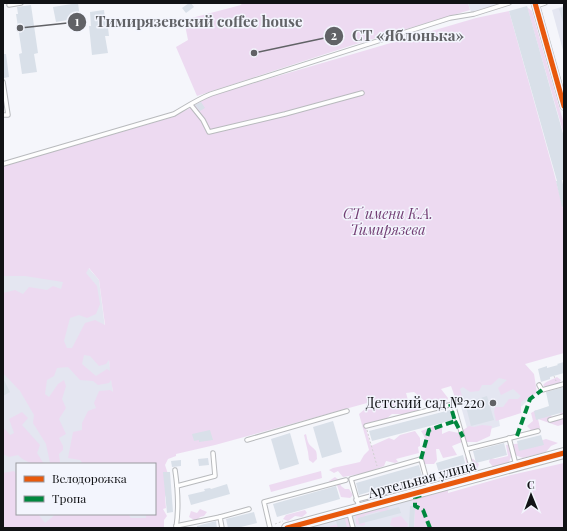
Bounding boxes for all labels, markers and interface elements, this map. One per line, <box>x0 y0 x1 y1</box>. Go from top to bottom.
callout: Тимирязевский coffee house <box>67 8 310 35</box>
text: Тимирязевский coffee house <box>95 11 303 31</box>
text: 1 <box>75 13 80 29</box>
callout: СТ «Яблонька» <box>324 23 472 50</box>
text: СТ «Яблонька» <box>352 25 465 45</box>
text: 2 <box>331 27 337 43</box>
park label: СТ имени К.А. Тимирязева <box>343 204 433 239</box>
place label: Детский сад №220 <box>366 393 485 412</box>
marker: Детский сад №220 <box>488 398 498 408</box>
street label: Артельная улица <box>365 455 478 502</box>
legend <box>16 463 156 515</box>
text: Велодорожка <box>52 470 127 486</box>
north arrow <box>511 475 551 515</box>
text: С <box>527 477 535 492</box>
text: Тропа <box>52 490 86 506</box>

